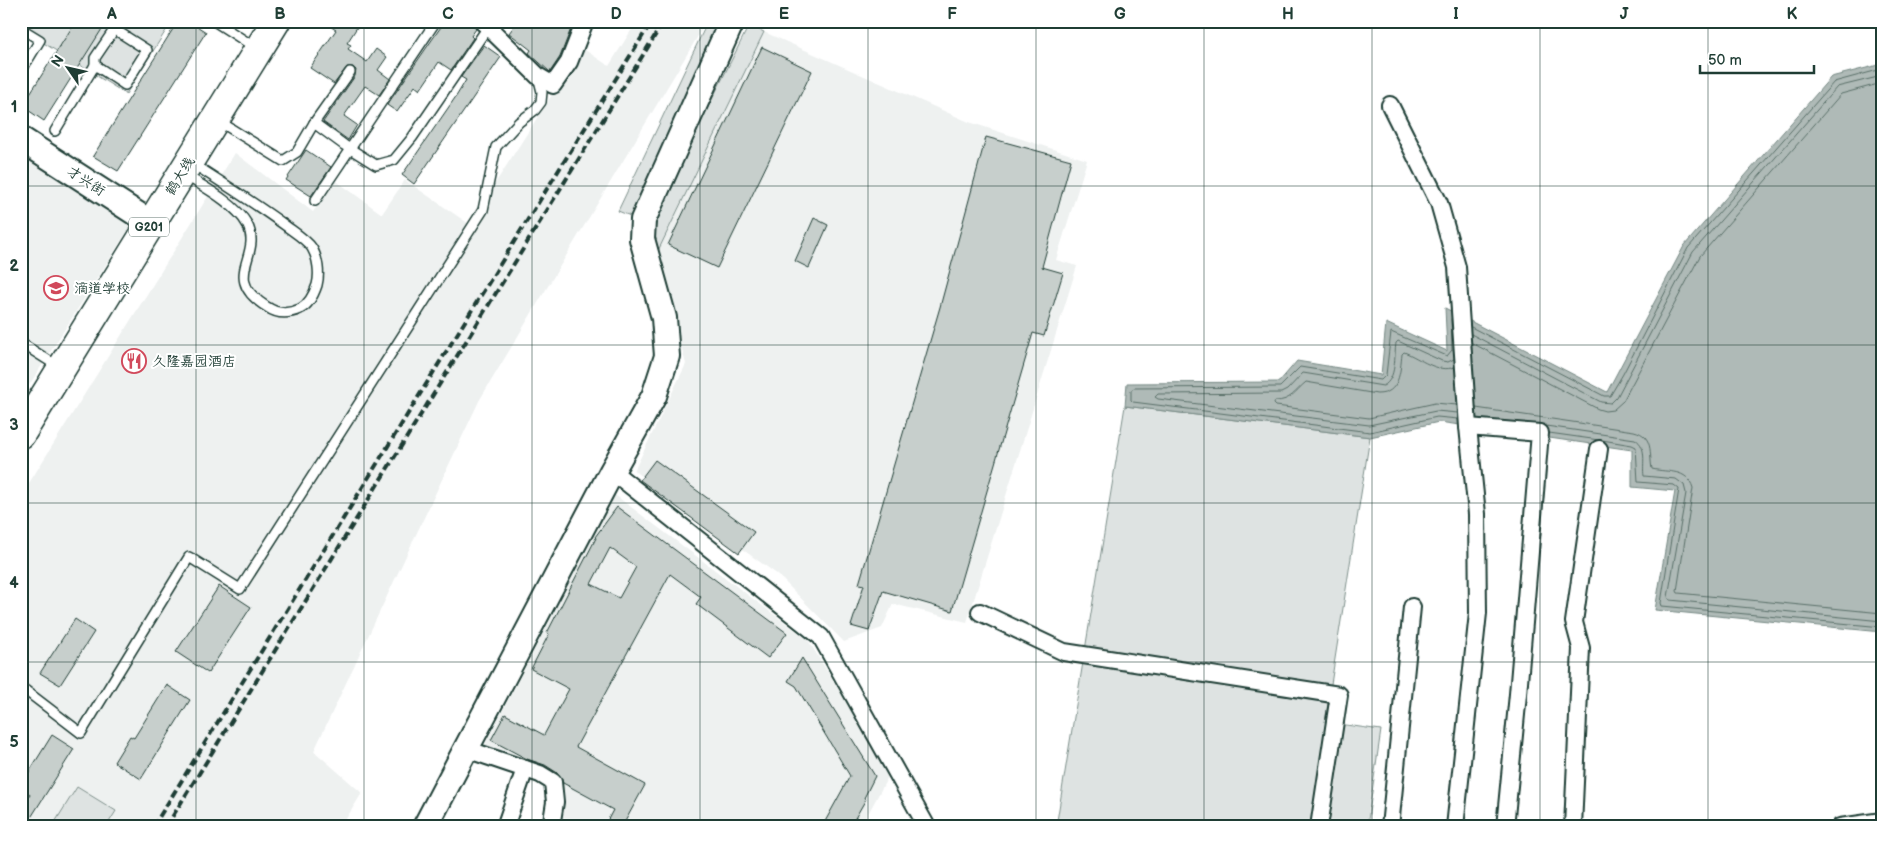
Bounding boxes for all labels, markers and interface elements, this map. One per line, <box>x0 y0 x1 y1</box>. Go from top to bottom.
text: A <box>106 5 117 24</box>
text: B <box>274 5 286 24</box>
text: C <box>442 5 454 24</box>
text: D <box>610 5 622 24</box>
text: E <box>779 5 789 24</box>
text: F <box>947 5 957 24</box>
text: G <box>1114 5 1126 24</box>
text: H <box>1282 5 1294 24</box>
text: I <box>1453 5 1459 24</box>
text: J <box>1620 5 1629 24</box>
text: K <box>1787 5 1798 24</box>
north arrow <box>42 42 92 92</box>
scale bar <box>1700 42 1814 74</box>
text: 50 m <box>1708 51 1742 70</box>
text: N <box>48 52 68 70</box>
text: 1 <box>11 98 17 117</box>
street label: 鹤大线 <box>162 154 198 198</box>
street label: 才兴街 <box>64 162 108 200</box>
road number: G201 <box>129 218 169 236</box>
text: 2 <box>9 257 19 276</box>
school or university icon: 滴道学校 <box>43 275 69 301</box>
place label: 滴道学校 <box>74 280 130 297</box>
restaurant icon: 久隆嘉园酒店 <box>121 348 147 374</box>
place label: 久隆嘉园酒店 <box>152 353 236 370</box>
text: 3 <box>9 416 19 435</box>
text: 4 <box>9 574 19 593</box>
text: 5 <box>9 733 19 752</box>

